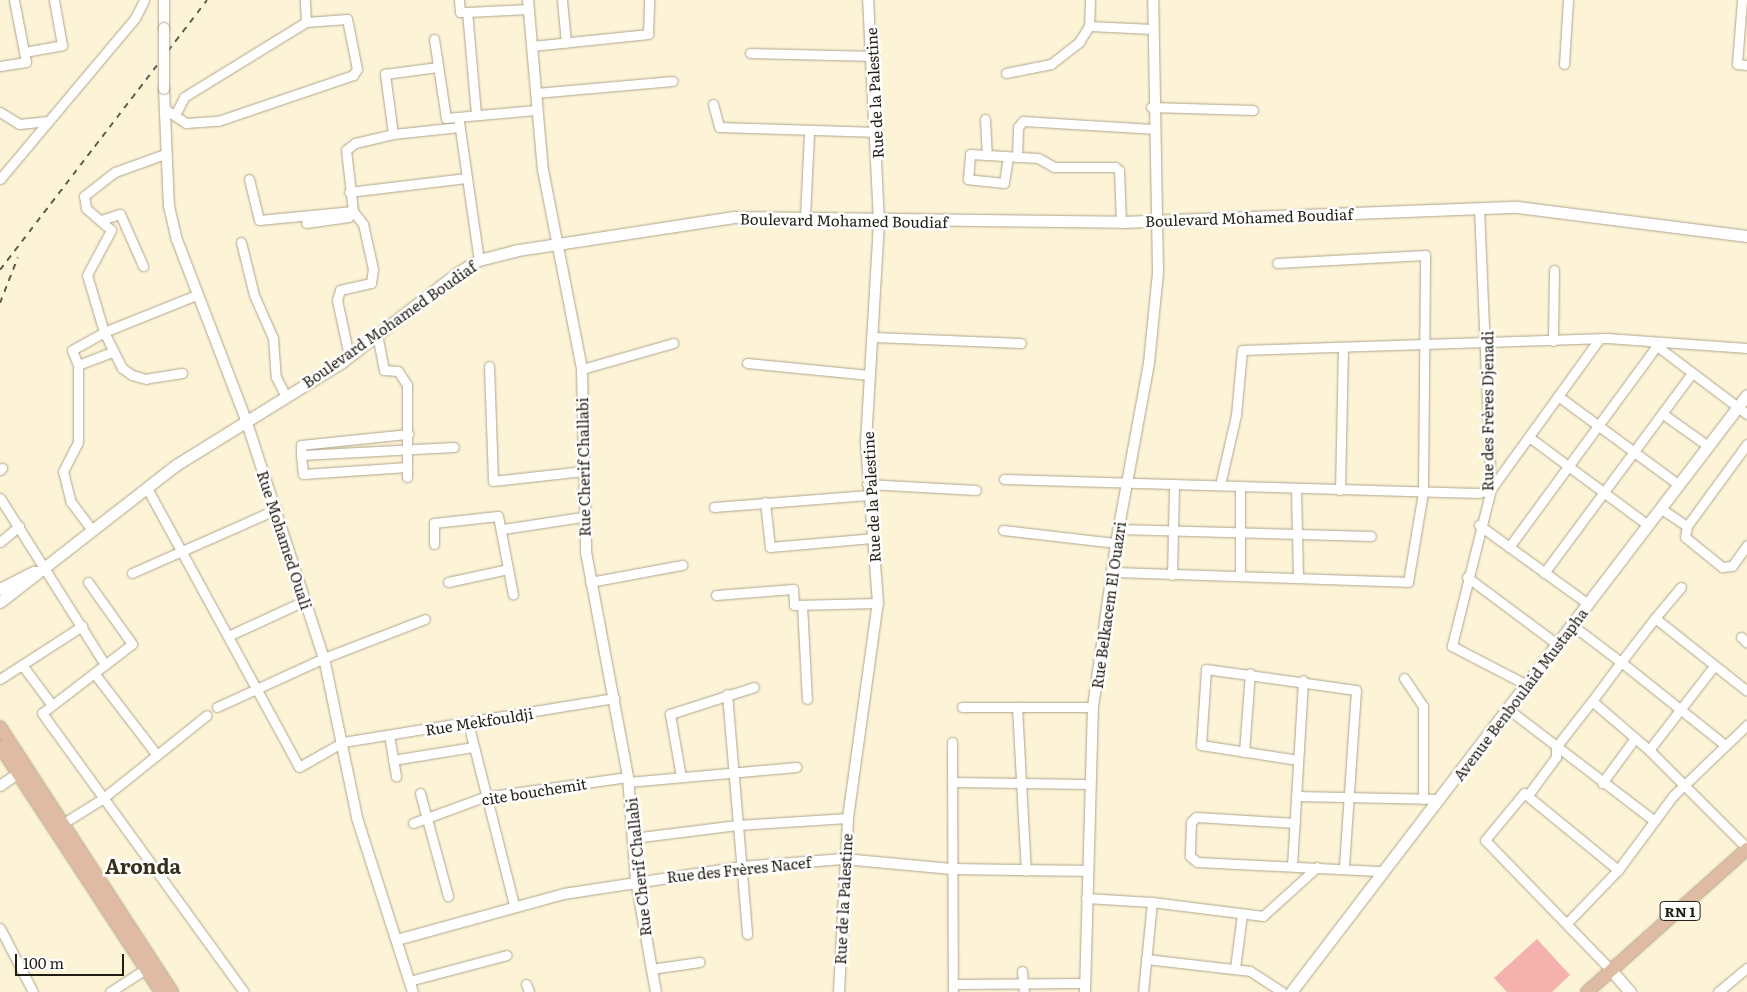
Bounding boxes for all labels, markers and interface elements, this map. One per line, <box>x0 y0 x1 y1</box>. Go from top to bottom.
street label: Rue de la Palestine <box>862 27 886 159</box>
street label: Boulevard Mohamed Boudiaf <box>1145 204 1353 230</box>
street label: Boulevard Mohamed Boudiaf <box>740 209 948 231</box>
street label: Boulevard Mohamed Boudiaf <box>299 257 479 391</box>
street label: Rue des Frères Djenadi <box>1478 331 1496 491</box>
street label: Rue Cherif Challabi <box>573 397 593 537</box>
street label: Rue de la Palestine <box>859 431 883 563</box>
street label: Rue Mohamed Ouali <box>254 468 316 612</box>
street label: Rue Belkacem El Ouazri <box>1087 520 1129 690</box>
street label: Avenue Benboulaid Mustapha <box>1449 604 1591 784</box>
street label: Rue Mekfouldji <box>424 704 534 738</box>
street label: cite bouchemit <box>480 774 588 808</box>
street label: Rue Cherif Challabi <box>622 797 654 937</box>
street label: Rue de la Palestine <box>831 833 855 965</box>
street label: Rue des Frères Nacef <box>666 852 812 886</box>
district label: Aronda <box>105 853 181 877</box>
road number: RN 1 <box>1659 899 1701 922</box>
scale bar <box>18 944 126 976</box>
text: 100 m <box>23 951 64 974</box>

